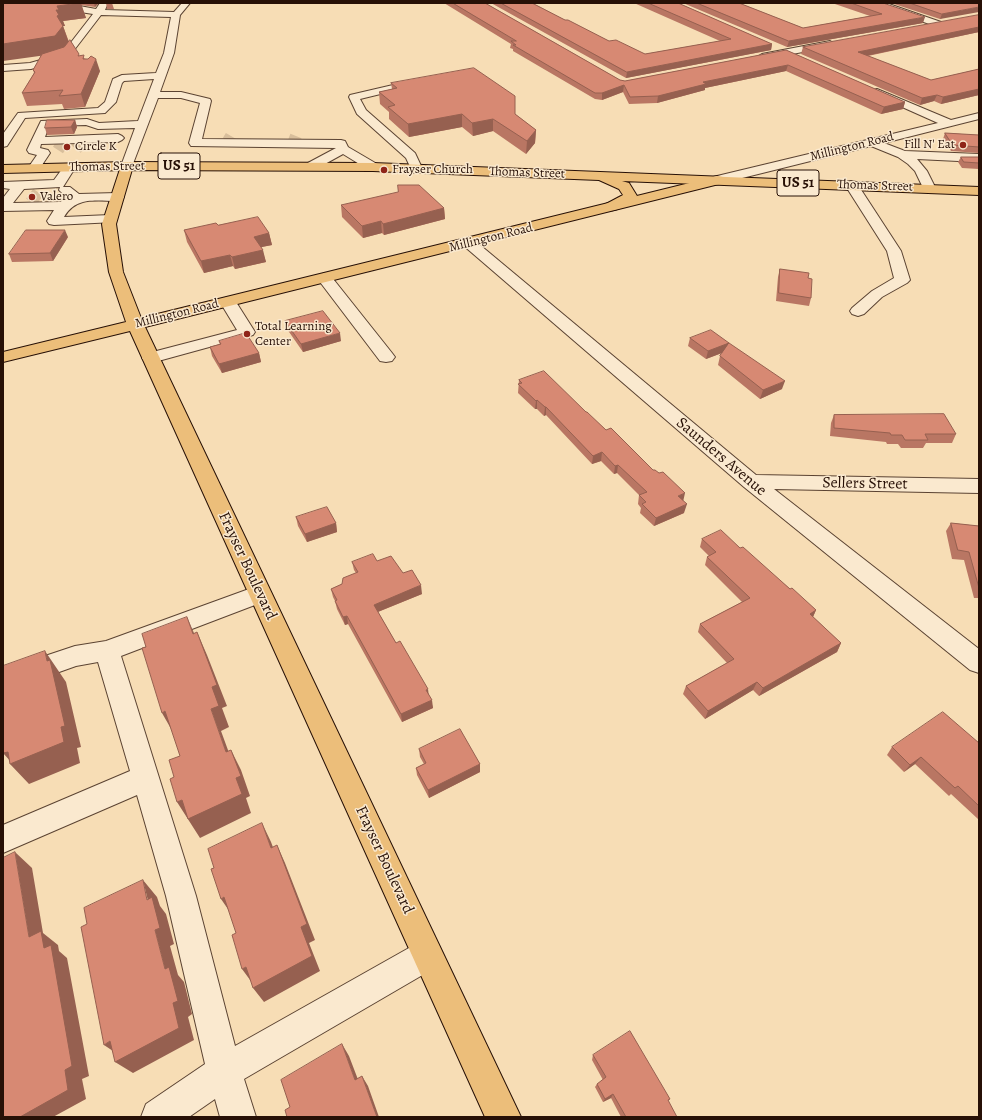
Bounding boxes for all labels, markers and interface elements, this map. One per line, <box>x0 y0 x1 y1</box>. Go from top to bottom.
street label: Millington Road <box>809 129 895 165</box>
place label: Fill N' Eat <box>904 137 955 153</box>
place label: Circle K <box>75 139 117 155</box>
marker: Fill N' Eat <box>958 140 968 150</box>
marker: Circle K <box>62 142 72 152</box>
road number: US 51 <box>158 153 200 179</box>
street label: Thomas Street <box>69 159 145 175</box>
place label: Frayser Church <box>392 162 473 178</box>
street label: Thomas Street <box>489 164 565 182</box>
marker: Frayser Church <box>379 165 389 175</box>
road number: US 51 <box>777 170 819 196</box>
street label: Thomas Street <box>837 177 913 195</box>
place label: Valero <box>40 189 73 205</box>
marker: Valero <box>27 192 37 202</box>
street label: Millington Road <box>448 220 534 256</box>
street label: Millington Road <box>134 296 220 332</box>
place label: Total Learning Center <box>255 319 332 350</box>
marker: Total Learning Center <box>242 329 252 339</box>
street label: Saunders Avenue <box>672 414 770 500</box>
street label: Sellers Street <box>822 474 908 494</box>
street label: Frayser Boulevard <box>214 509 280 623</box>
street label: Frayser Boulevard <box>351 803 417 917</box>

